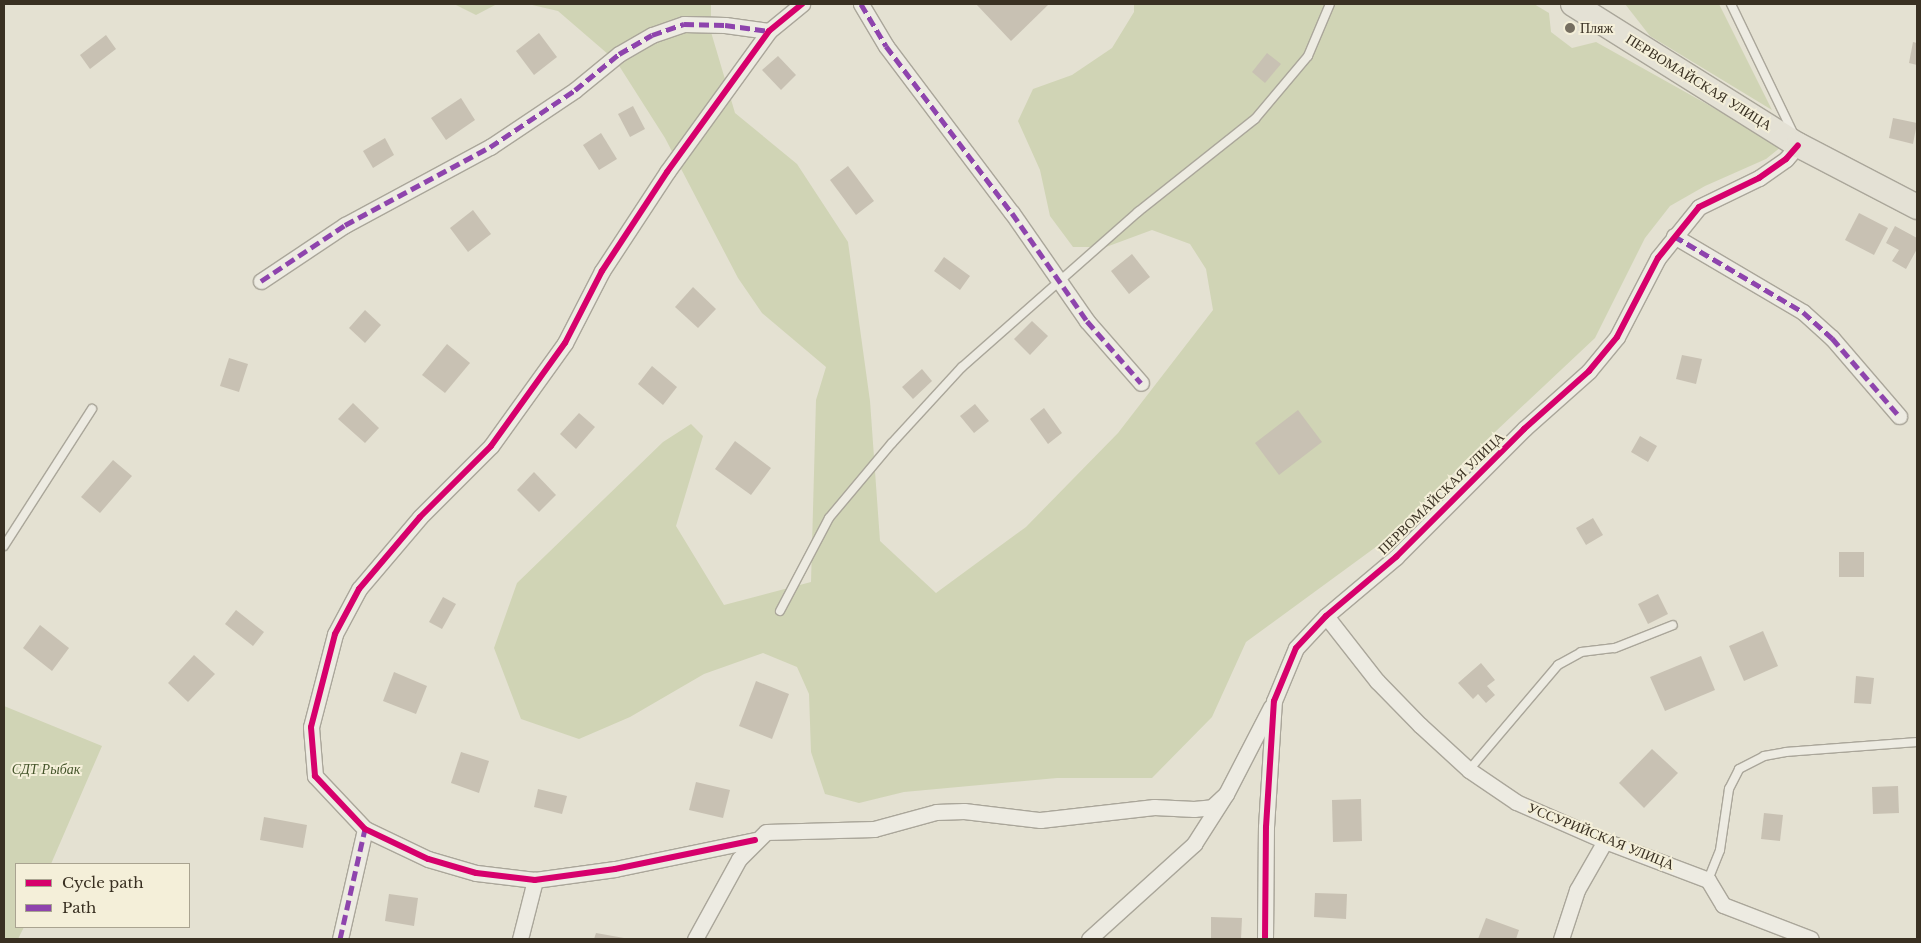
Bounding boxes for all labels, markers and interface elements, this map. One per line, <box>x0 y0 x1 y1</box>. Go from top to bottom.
place label: Пляж <box>1580 20 1613 36</box>
marker: Пляж <box>1564 22 1576 34</box>
street label: ПЕРВОМАЙСКАЯ УЛИЦА <box>1623 30 1775 134</box>
street label: ПЕРВОМАЙСКАЯ УЛИЦА <box>1374 428 1508 558</box>
park label: СДТ Рыбак <box>12 761 80 777</box>
street label: УССУРИЙСКАЯ УЛИЦА <box>1525 799 1677 873</box>
legend <box>15 863 190 928</box>
text: Cycle path <box>62 873 144 892</box>
text: Path <box>62 898 96 917</box>

